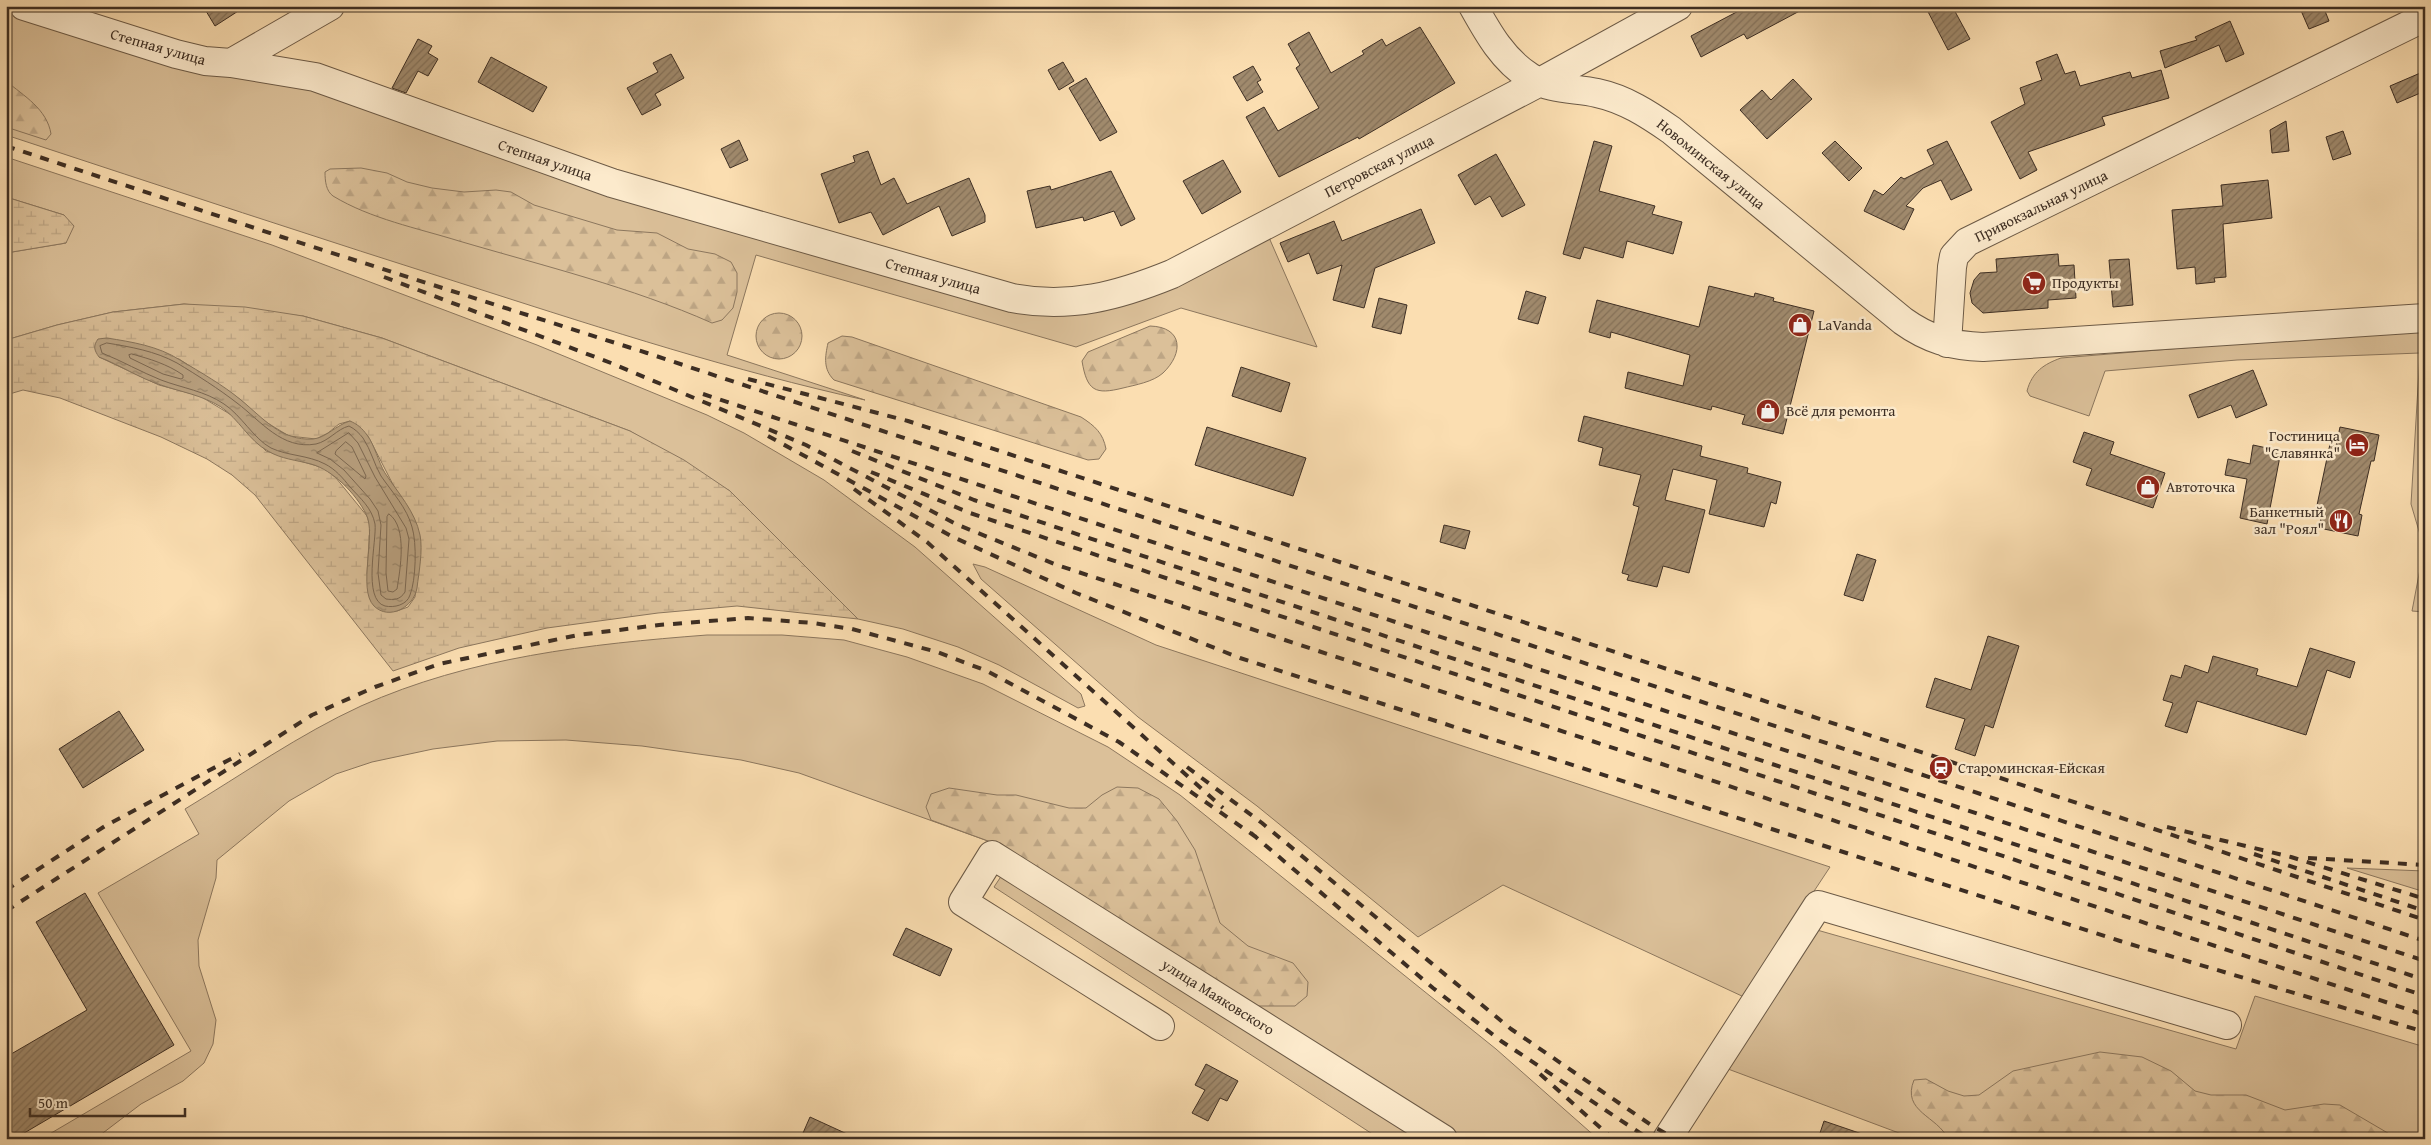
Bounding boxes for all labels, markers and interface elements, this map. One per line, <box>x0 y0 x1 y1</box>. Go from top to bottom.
street label: Степная улица <box>108 23 209 70</box>
street label: Новоминская улица <box>1653 113 1771 214</box>
street label: Петровская улица <box>1321 129 1438 202</box>
street label: Степная улица <box>495 134 596 186</box>
street label: Привокзальная улица <box>1971 164 2112 247</box>
street label: Степная улица <box>883 252 984 299</box>
supermarket icon: Продукты <box>2021 270 2047 296</box>
place label: Продукты <box>2052 272 2119 293</box>
shop icon: LaVanda <box>1787 312 1813 338</box>
place label: LaVanda <box>1818 314 1872 335</box>
shop icon: Всё для ремонта <box>1755 398 1781 424</box>
place label: Всё для ремонта <box>1786 400 1896 421</box>
place label: Гостиница "Славянка" <box>2265 425 2341 463</box>
hotel icon: Гостиница "Славянка" <box>2344 432 2370 458</box>
shop icon: Автоточка <box>2135 474 2161 500</box>
place label: Автоточка <box>2166 476 2236 497</box>
place label: Банкетный зал "Роял" <box>2249 501 2324 539</box>
restaurant icon: Банкетный зал "Роял" <box>2328 508 2354 534</box>
station icon: Староминская-Ейская <box>1928 755 1954 781</box>
place label: Староминская-Ейская <box>1958 757 2105 778</box>
street label: улица Маяковского <box>1157 953 1279 1040</box>
scale bar <box>30 1085 185 1117</box>
text: 50 m <box>38 1092 69 1113</box>

